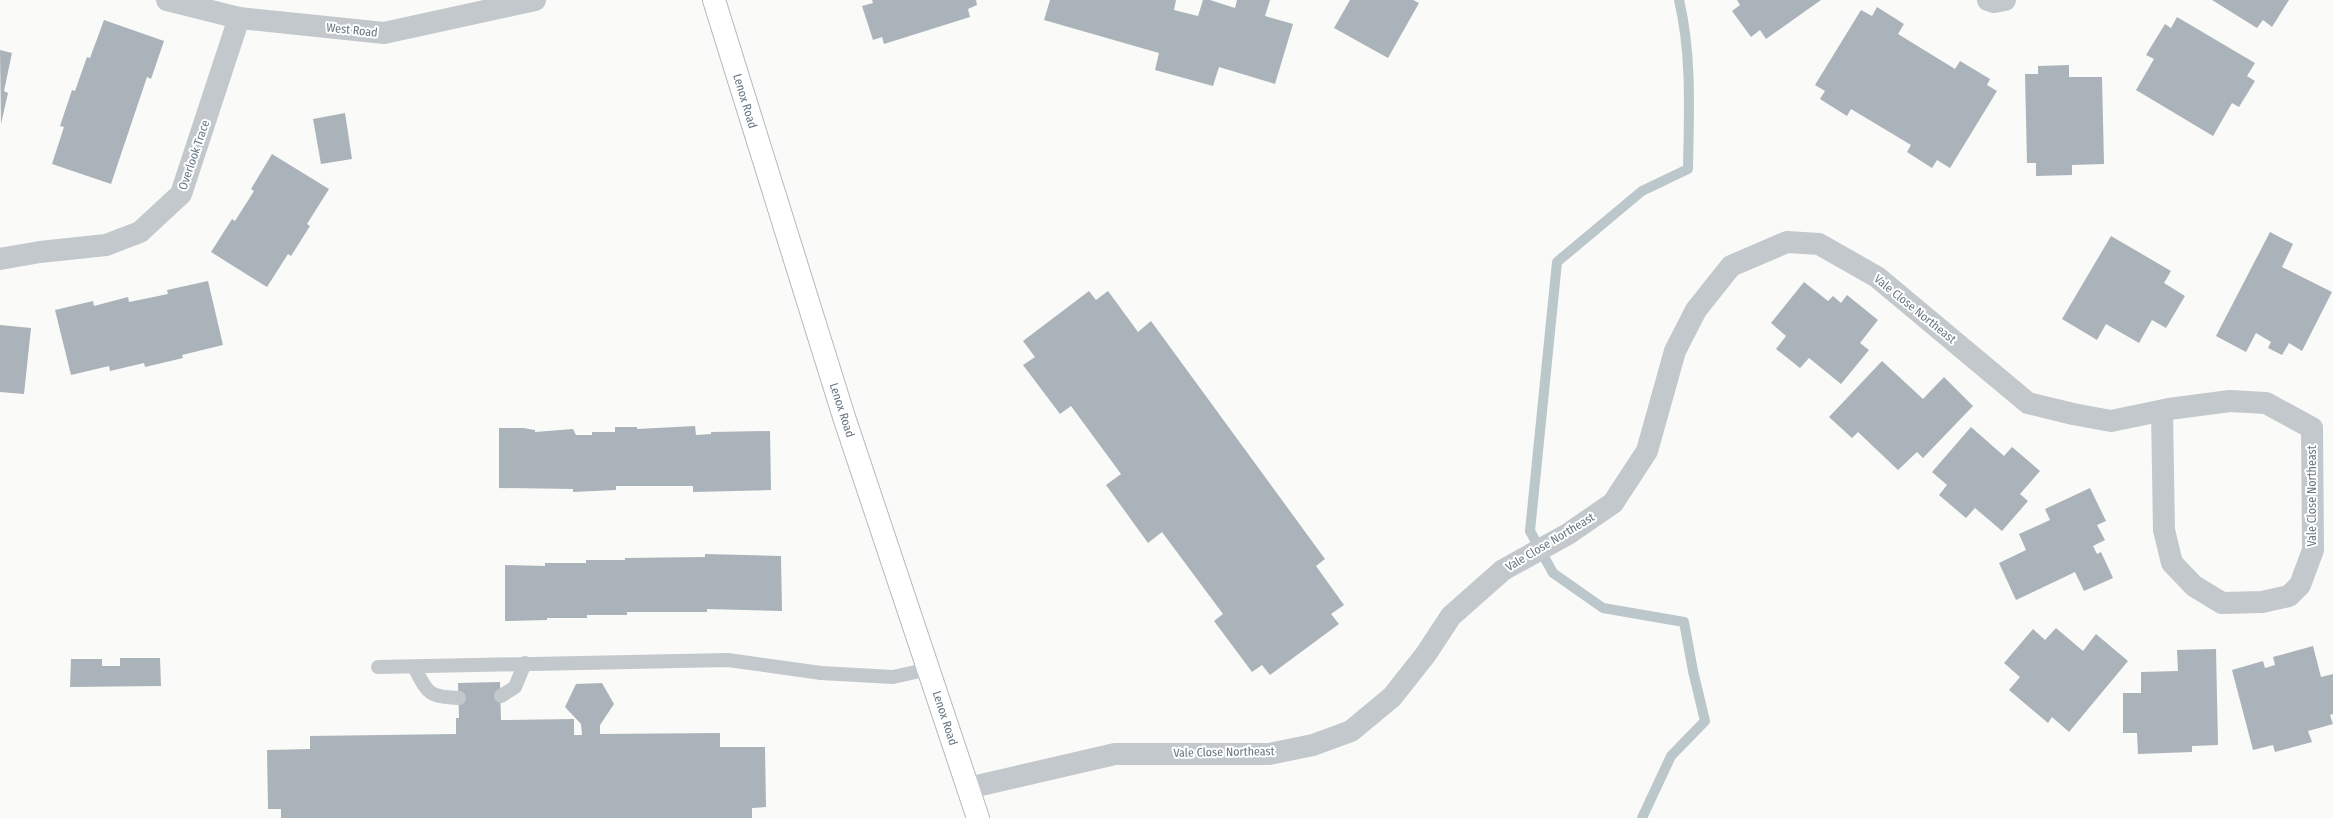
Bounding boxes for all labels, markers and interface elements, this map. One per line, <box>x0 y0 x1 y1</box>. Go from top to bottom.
street label: West Road <box>326 20 378 40</box>
street label: Lenox Road <box>730 72 760 130</box>
street label: Overlook Trace <box>176 118 212 192</box>
street label: Vale Close Northeast <box>1871 272 1959 346</box>
street label: Lenox Road <box>827 381 857 439</box>
street label: Vale Close Northeast <box>2305 445 2319 547</box>
street label: Vale Close Northeast <box>1503 510 1597 574</box>
street label: Lenox Road <box>930 689 960 747</box>
street label: Vale Close Northeast <box>1173 744 1275 760</box>

